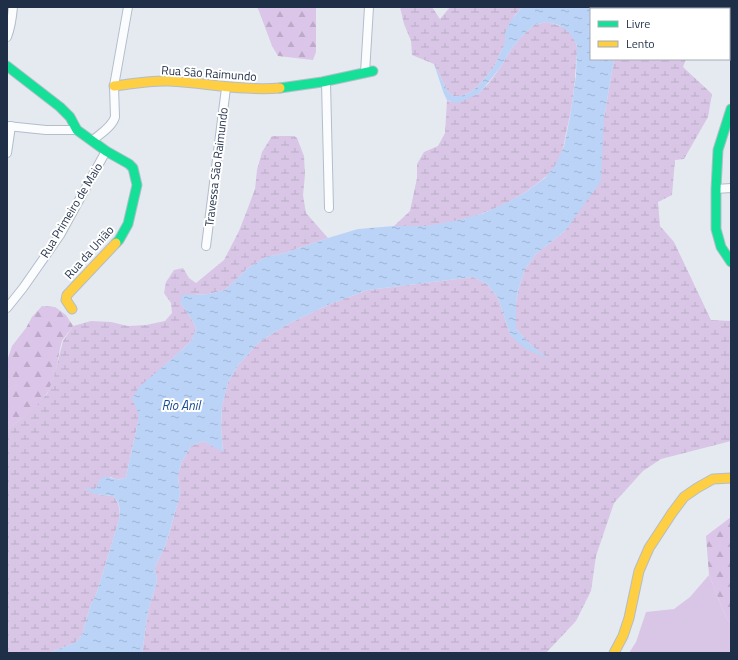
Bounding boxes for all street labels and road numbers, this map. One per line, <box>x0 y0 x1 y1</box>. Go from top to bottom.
street label: Rua São Raimundo <box>161 60 257 86</box>
street label: Travessa São Raimundo <box>199 106 233 228</box>
street label: Rua Primeiro de Maio <box>35 159 107 261</box>
street label: Rua da União <box>60 221 118 283</box>

